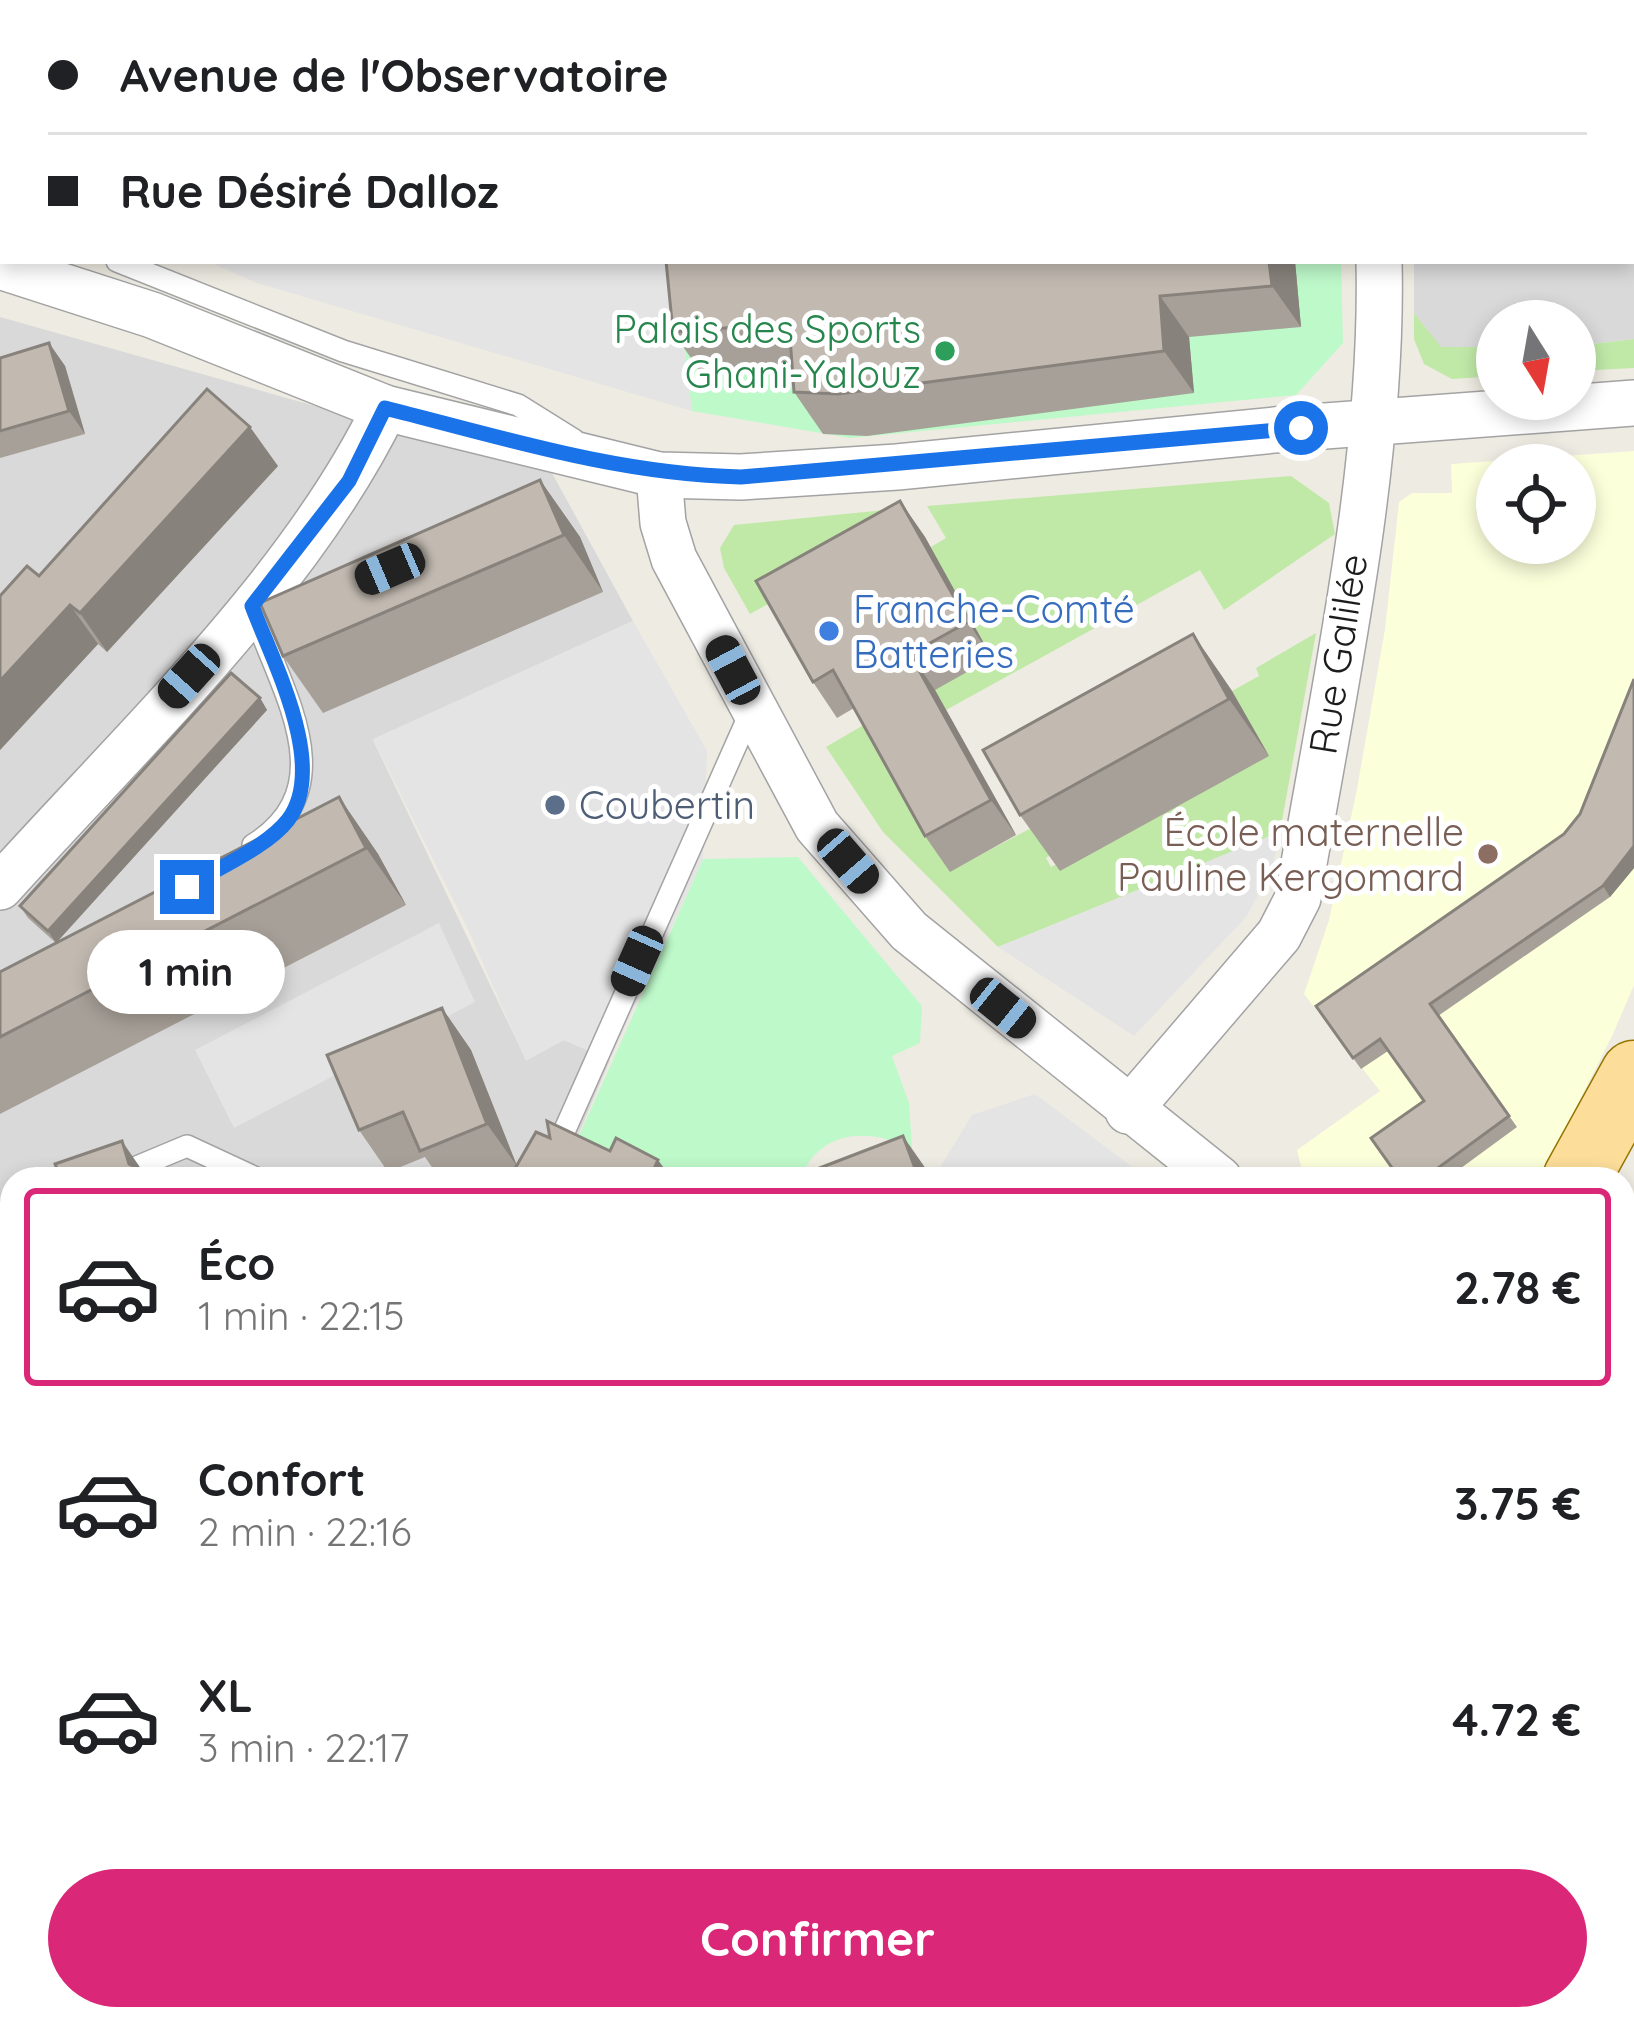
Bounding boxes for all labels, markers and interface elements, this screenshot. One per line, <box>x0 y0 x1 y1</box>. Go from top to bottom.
text: Avenue de l'Observatoire <box>120 47 668 103</box>
text: Rue Désiré Dalloz <box>120 163 499 219</box>
north arrow <box>1476 300 1596 420</box>
map controls <box>1476 300 1596 564</box>
place label: Palais des Sports Ghani-Yalouz <box>613 304 921 398</box>
marker: Palais des Sports Ghani-Yalouz <box>932 338 958 364</box>
route start <box>1274 401 1328 455</box>
button: locate <box>1476 444 1596 564</box>
car <box>350 538 430 600</box>
street label: Rue Galilée <box>1298 550 1377 757</box>
place label: Franche-Comté Batteries <box>853 584 1135 678</box>
marker: Franche-Comté Batteries <box>816 618 842 644</box>
car <box>700 630 766 710</box>
car <box>152 637 226 715</box>
place label: Coubertin <box>579 780 755 829</box>
marker: Coubertin <box>542 792 568 818</box>
place label: École maternelle Pauline Kergomard <box>1117 807 1464 901</box>
car <box>811 822 885 900</box>
marker: École maternelle Pauline Kergomard <box>1475 841 1501 867</box>
route end <box>160 860 214 914</box>
car <box>606 921 668 1001</box>
callout: 1 min <box>88 929 286 1013</box>
text: 1 min <box>139 947 233 996</box>
car <box>964 971 1042 1045</box>
icon: car <box>54 1233 162 1341</box>
text: Éco <box>198 1235 275 1291</box>
text: 2.78 € <box>1454 1259 1581 1315</box>
text: 1 min · 22:15 <box>198 1291 405 1340</box>
icon: car <box>54 1449 162 1557</box>
text: Confort <box>198 1451 365 1507</box>
text: 3.75 € <box>1454 1475 1581 1531</box>
text: 2 min · 22:16 <box>198 1507 412 1556</box>
icon: car <box>54 1665 162 1773</box>
text: XL <box>198 1667 253 1723</box>
text: 4.72 € <box>1452 1691 1581 1747</box>
text: 3 min · 22:17 <box>198 1723 409 1772</box>
button: Confirmer <box>48 1869 1587 2007</box>

